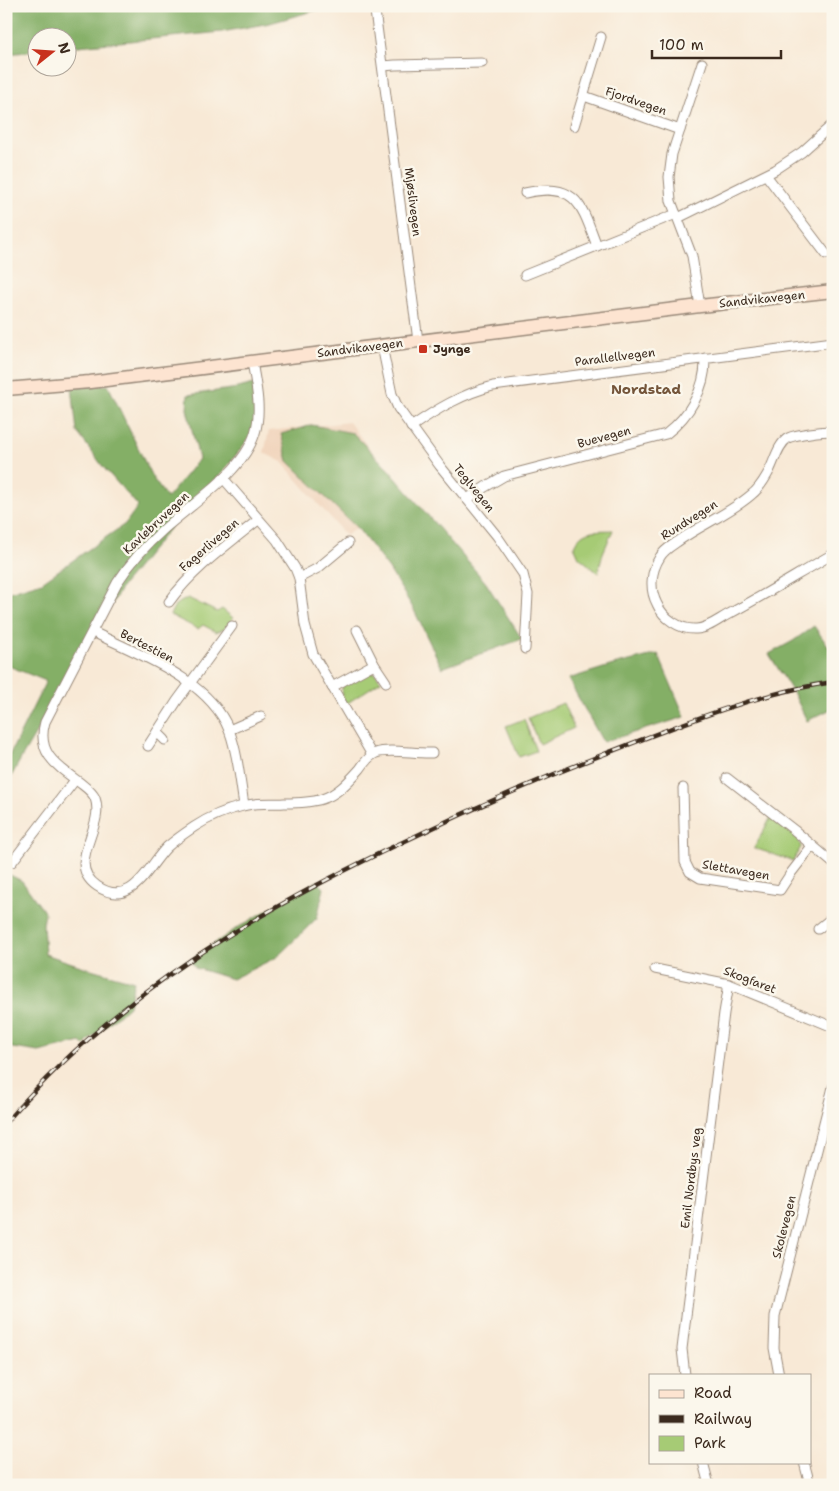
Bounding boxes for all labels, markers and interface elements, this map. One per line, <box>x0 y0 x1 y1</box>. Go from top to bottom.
north arrow <box>28 28 78 78</box>
scale bar <box>652 28 780 60</box>
text: 100 m <box>659 35 704 55</box>
text: N <box>54 40 75 56</box>
street label: Fjordvegen <box>603 83 669 119</box>
street label: Mjøslivegen <box>401 167 425 237</box>
street label: Sandvikavegen <box>718 287 806 311</box>
street label: Sandvikavegen <box>316 335 404 361</box>
place label: Jynge <box>433 341 471 357</box>
marker: Jynge <box>417 343 429 355</box>
street label: Parallellvegen <box>574 344 656 370</box>
district label: Nordstad <box>611 380 681 398</box>
street label: Buevegen <box>576 422 632 452</box>
street label: Teglvegen <box>450 461 498 515</box>
street label: Kavlebruvegen <box>120 488 192 558</box>
street label: Rundvegen <box>658 496 720 544</box>
street label: Fagerlivegen <box>176 515 242 575</box>
street label: Bertestien <box>117 626 177 666</box>
street label: Slettavegen <box>701 856 771 884</box>
street label: Skogfaret <box>721 963 779 997</box>
street label: Emil Nordbys veg <box>677 1127 705 1229</box>
street label: Skolevegen <box>768 1194 800 1260</box>
legend <box>649 1374 812 1464</box>
text: Road <box>694 1383 732 1403</box>
text: Railway <box>694 1409 752 1429</box>
text: Park <box>694 1433 726 1453</box>

